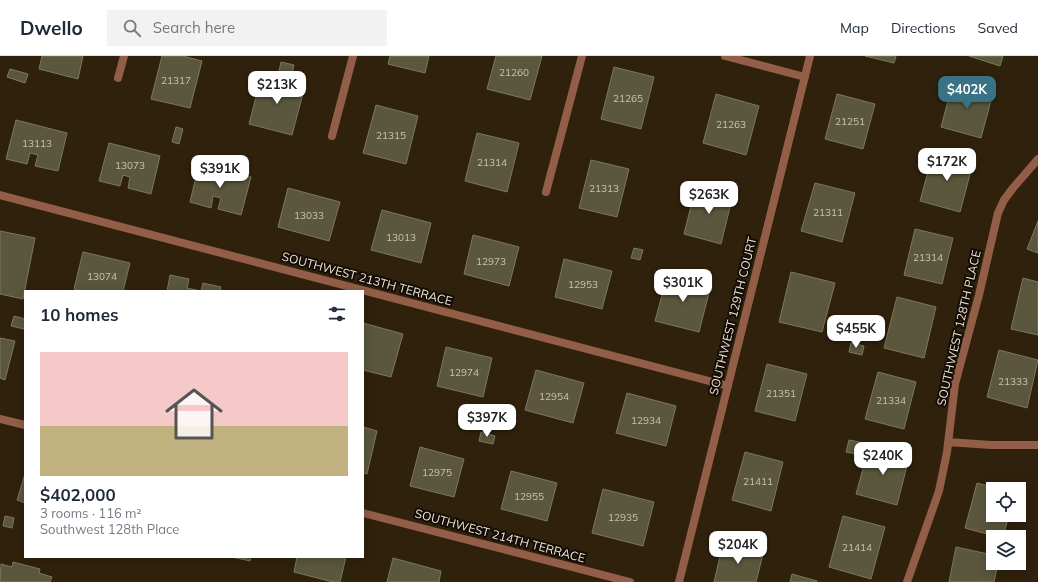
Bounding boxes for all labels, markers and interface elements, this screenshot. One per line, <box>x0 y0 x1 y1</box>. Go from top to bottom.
search box <box>107 10 387 46</box>
text: Dwello <box>20 16 83 40</box>
icon: search <box>121 17 143 39</box>
text: Search here <box>153 18 235 37</box>
text: Map <box>840 19 869 37</box>
text: Directions <box>891 19 956 37</box>
text: Saved <box>978 19 1018 37</box>
house number: 21260 <box>499 66 529 79</box>
pin: $213K <box>249 71 305 105</box>
house number: 21317 <box>161 74 191 87</box>
text: $213K <box>257 76 297 92</box>
pin: $402K <box>939 76 995 110</box>
text: $402K <box>947 81 987 97</box>
house number: 21265 <box>613 92 643 105</box>
house number: 21251 <box>835 115 865 128</box>
house number: 21263 <box>716 118 746 131</box>
house number: 21315 <box>376 129 406 142</box>
house number: 13113 <box>22 137 52 150</box>
pin: $172K <box>919 148 975 182</box>
text: $172K <box>927 153 967 169</box>
pin: $391K <box>192 155 248 189</box>
house number: 21314 <box>477 156 507 169</box>
house number: 13073 <box>115 159 145 172</box>
text: $391K <box>200 160 240 176</box>
pin: $263K <box>681 181 737 215</box>
house number: 21313 <box>589 182 619 195</box>
text: $263K <box>689 186 729 202</box>
house number: 21311 <box>813 206 843 219</box>
house number: 13033 <box>294 209 324 222</box>
house number: 13013 <box>386 231 416 244</box>
street label: SOUTHWEST 129TH COURT <box>706 235 760 396</box>
street label: SOUTHWEST 213TH TERRACE <box>280 249 454 309</box>
street label: SOUTHWEST 128TH PLACE <box>933 249 984 407</box>
house number: 21314 <box>913 251 943 264</box>
house number: 12973 <box>476 255 506 268</box>
pin: $301K <box>655 269 711 303</box>
house number: 13074 <box>87 270 117 283</box>
text: $301K <box>663 274 703 290</box>
house number: 12953 <box>568 278 598 291</box>
icon: filters <box>326 303 348 325</box>
text: 10 homes <box>40 304 119 325</box>
pin: $455K <box>828 315 884 349</box>
text: $455K <box>836 320 876 336</box>
house number: 12974 <box>449 366 479 379</box>
house number: 21333 <box>998 375 1028 388</box>
icon: home <box>158 378 230 450</box>
house number: 21351 <box>766 387 796 400</box>
house number: 12954 <box>539 390 569 403</box>
house number: 21334 <box>876 394 906 407</box>
pin: $397K <box>459 404 515 438</box>
text: $397K <box>467 409 507 425</box>
house number: 12934 <box>631 414 661 427</box>
pin: $240K <box>855 442 911 476</box>
text: $240K <box>863 447 903 463</box>
house number: 12975 <box>422 466 452 479</box>
house number: 21411 <box>743 475 773 488</box>
map controls <box>986 482 1026 570</box>
button: locate <box>986 482 1026 522</box>
text: $402,000 <box>40 484 116 505</box>
house number: 12955 <box>514 490 544 503</box>
text: 3 rooms · 116 m² <box>40 505 141 521</box>
street label: SOUTHWEST 214TH TERRACE <box>413 506 587 566</box>
house number: 12935 <box>608 511 638 524</box>
text: Southwest 128th Place <box>40 521 179 537</box>
button: layers <box>986 530 1026 570</box>
pin: $204K <box>710 531 766 565</box>
text: $204K <box>718 536 758 552</box>
house number: 21414 <box>842 541 872 554</box>

